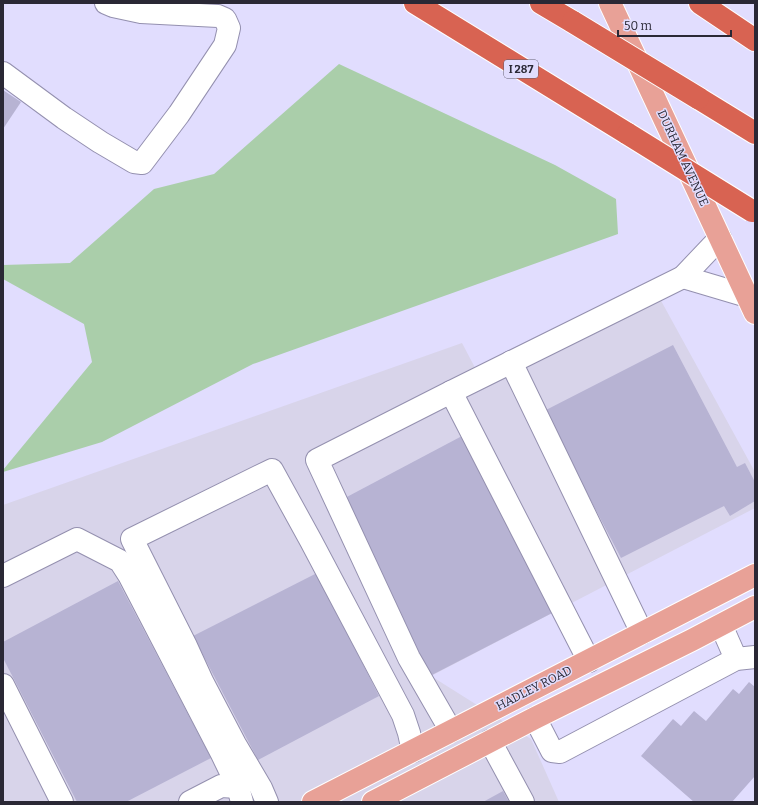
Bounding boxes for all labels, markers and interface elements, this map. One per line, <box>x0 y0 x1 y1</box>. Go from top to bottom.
scale bar <box>618 12 731 38</box>
text: 50 m <box>624 19 653 33</box>
road number: I 287 <box>504 60 538 78</box>
street label: DURHAM AVENUE <box>655 108 711 208</box>
street label: HADLEY ROAD <box>494 663 574 713</box>

